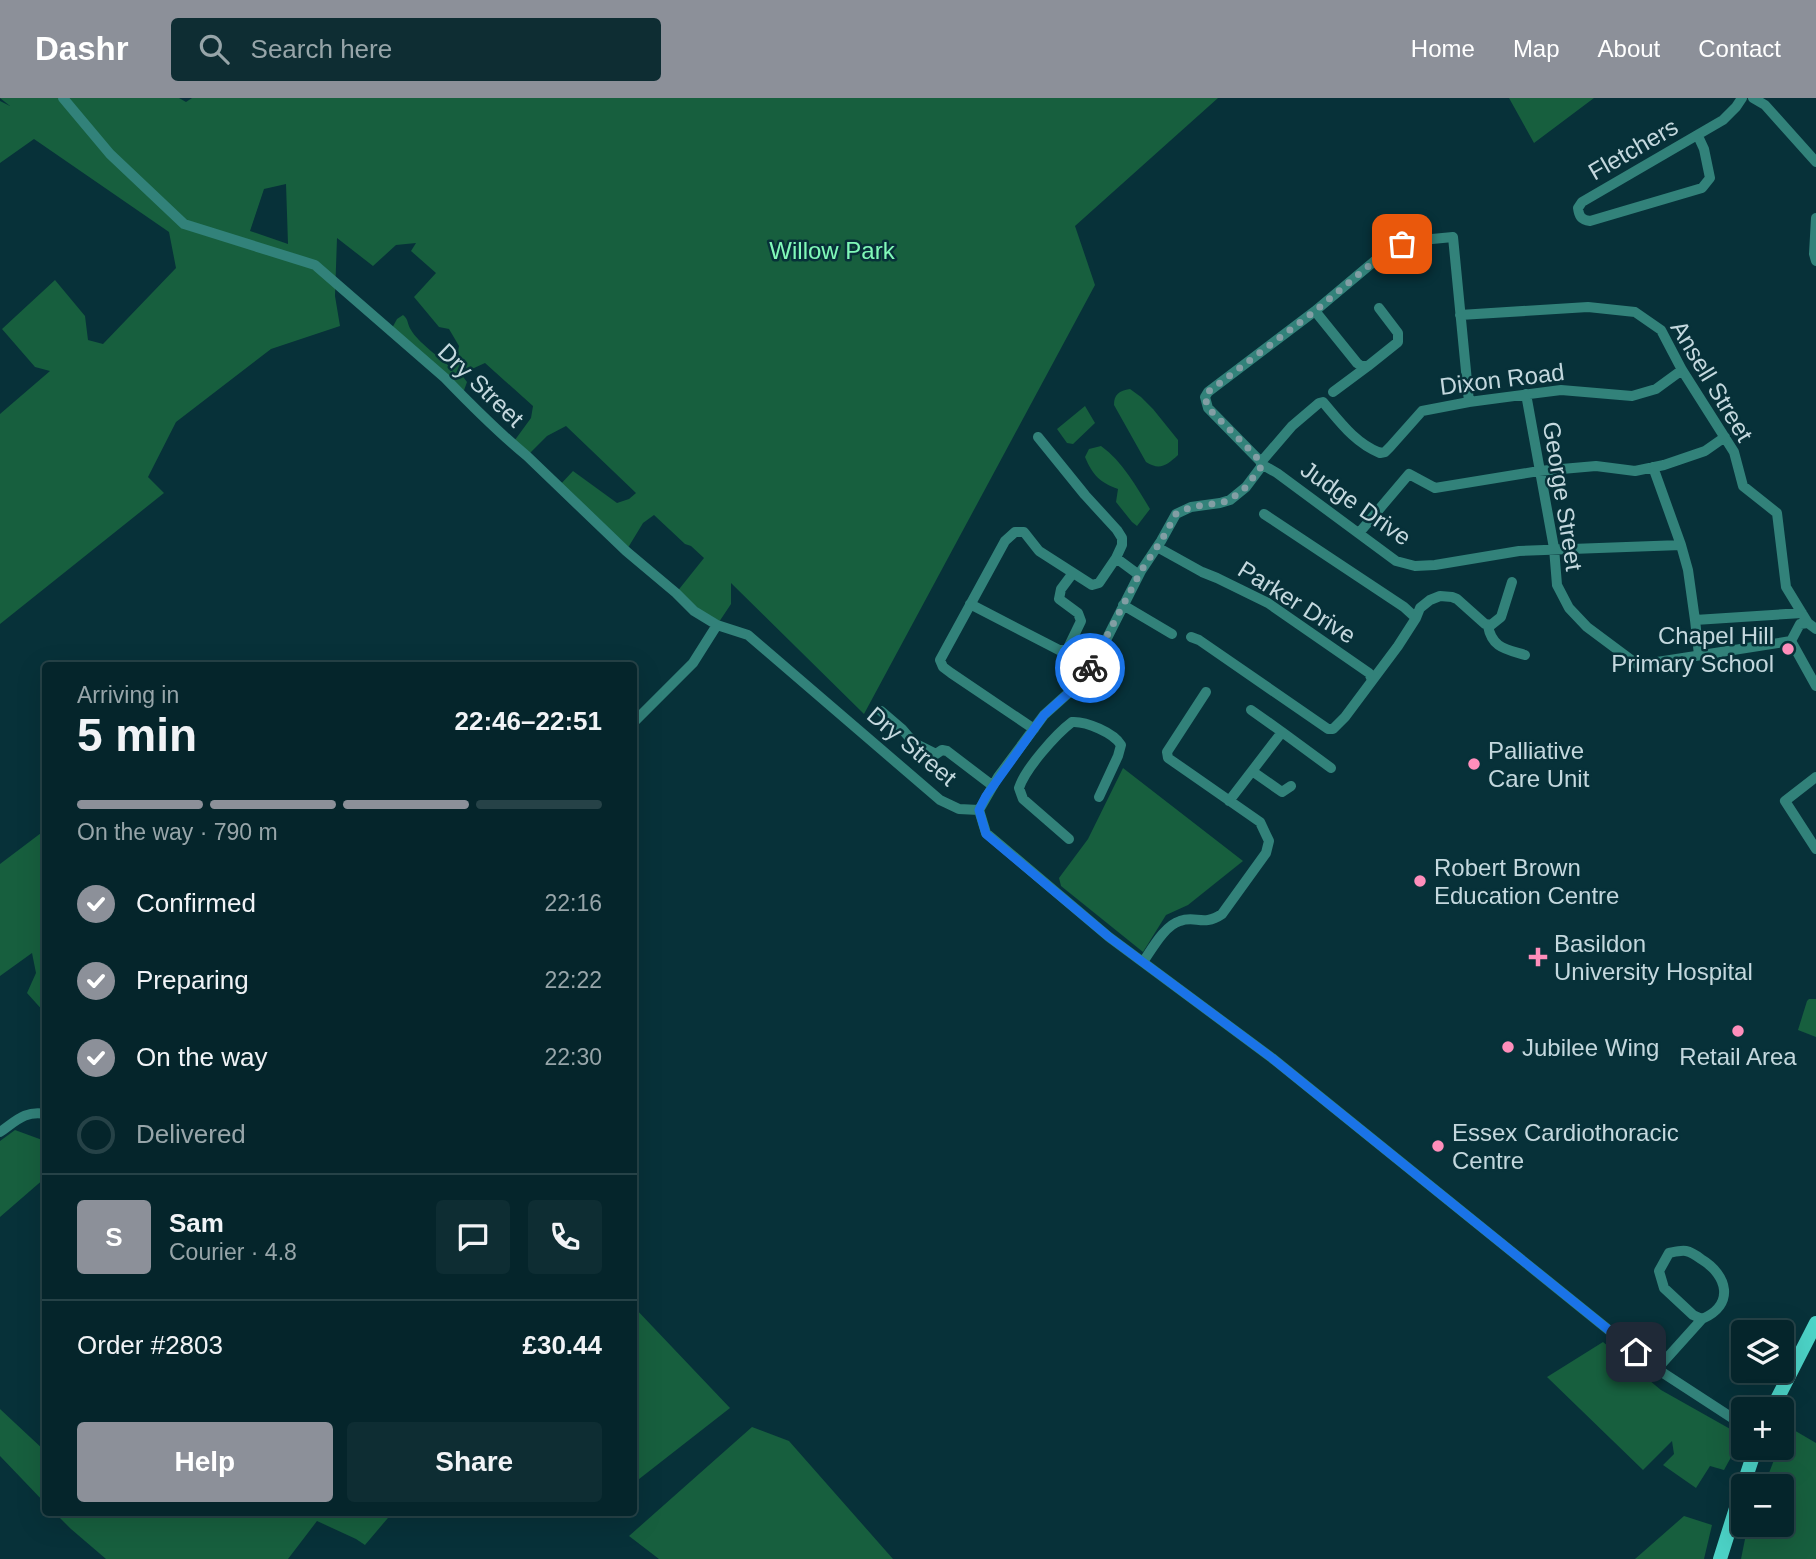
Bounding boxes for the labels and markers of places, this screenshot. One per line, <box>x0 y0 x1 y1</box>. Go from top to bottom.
pin <box>1372 214 1432 274</box>
place label: Chapel Hill Primary School <box>1611 622 1774 677</box>
marker: Chapel Hill Primary School <box>1780 641 1796 657</box>
place label: Palliative Care Unit <box>1488 737 1590 792</box>
marker: Palliative Care Unit <box>1466 756 1482 772</box>
place label: Robert Brown Education Centre <box>1434 854 1619 909</box>
marker: Robert Brown Education Centre <box>1412 873 1428 889</box>
place label: Basildon University Hospital <box>1554 930 1753 985</box>
marker: Basildon University Hospital <box>1528 947 1548 967</box>
marker: Retail Area <box>1730 1023 1746 1039</box>
place label: Jubilee Wing <box>1522 1034 1659 1061</box>
marker: Jubilee Wing <box>1500 1039 1516 1055</box>
place label: Retail Area <box>1679 1043 1797 1070</box>
place label: Essex Cardiothoracic Centre <box>1452 1119 1679 1174</box>
marker: Essex Cardiothoracic Centre <box>1430 1138 1446 1154</box>
pin <box>1606 1322 1666 1382</box>

